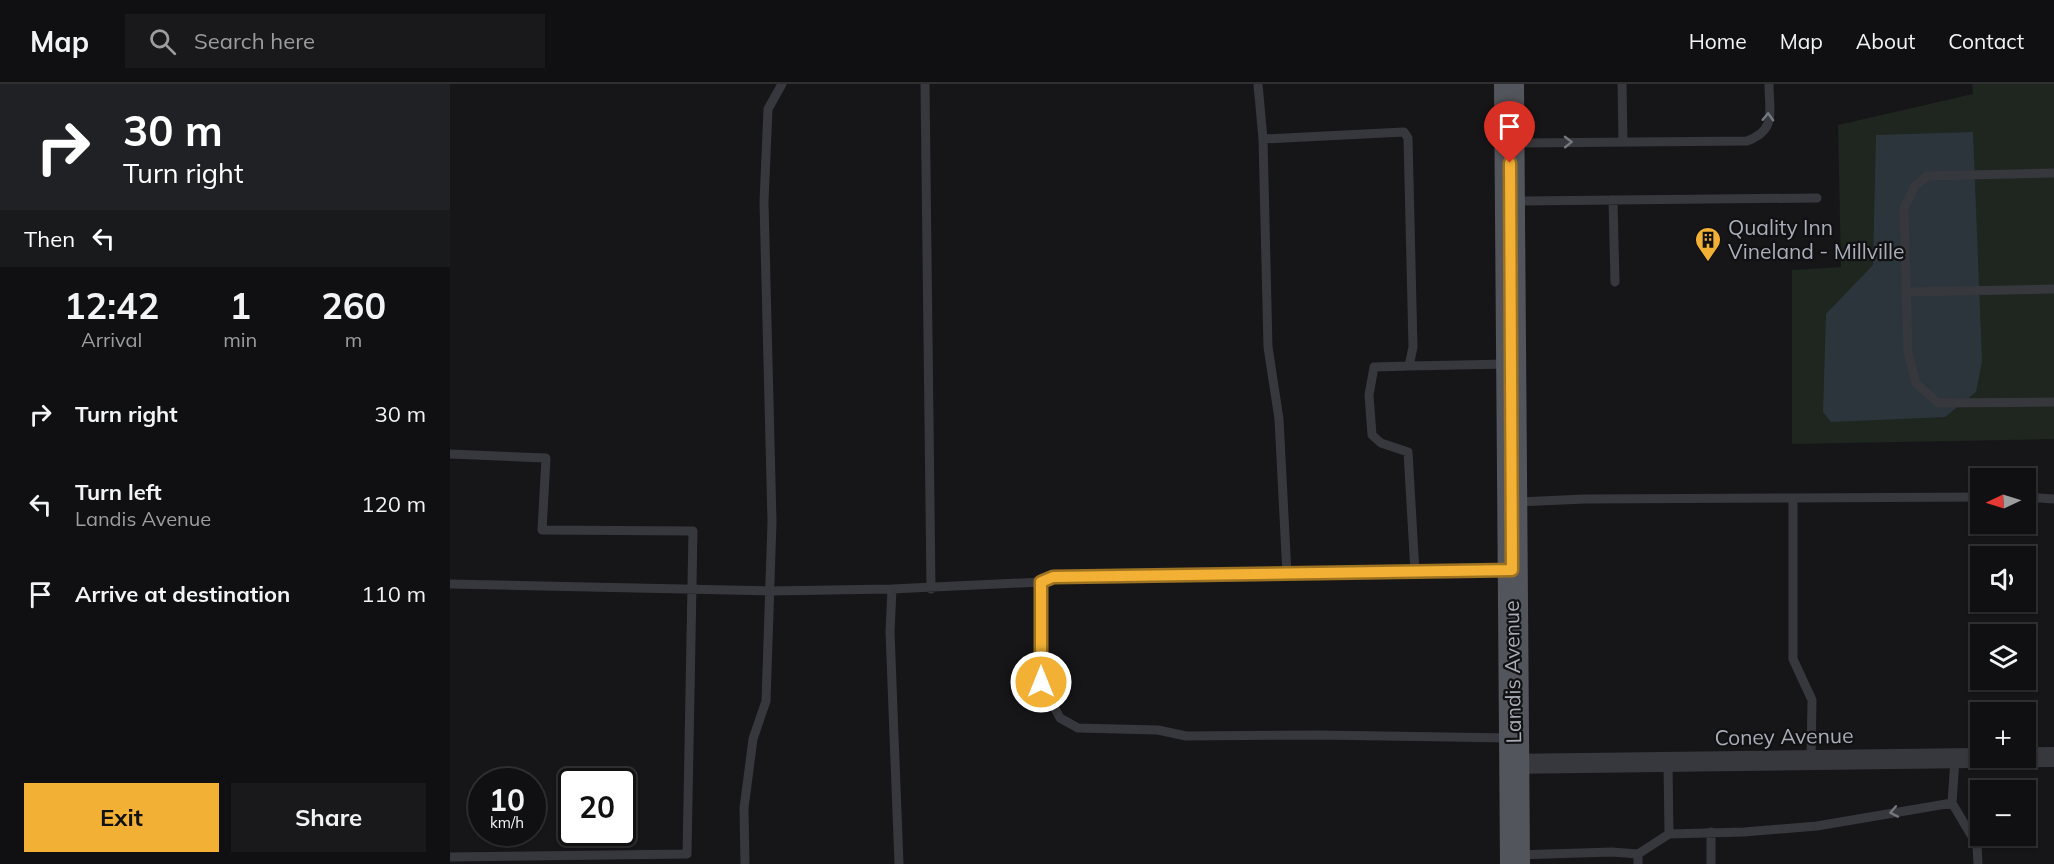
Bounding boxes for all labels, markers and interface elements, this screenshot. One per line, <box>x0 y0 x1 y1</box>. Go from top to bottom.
search box <box>125 14 545 68</box>
text: Map <box>30 24 89 59</box>
icon: search <box>146 25 179 58</box>
text: Search here <box>194 27 315 55</box>
text: Home <box>1689 28 1747 54</box>
text: Map <box>1780 28 1823 54</box>
text: About <box>1856 28 1915 54</box>
text: Contact <box>1948 28 2024 54</box>
pin <box>1484 101 1535 163</box>
text: 30 m <box>123 104 223 157</box>
icon: right <box>24 108 102 186</box>
icon: arrive <box>1493 110 1526 143</box>
one-way arrow <box>1762 112 1775 121</box>
one-way arrow <box>1563 135 1572 148</box>
text: Turn right <box>123 156 243 190</box>
place label: Quality Inn Vineland - Millville <box>1728 214 1904 264</box>
icon: left <box>87 222 120 255</box>
text: Then <box>24 225 75 253</box>
building icon: Quality Inn Vineland - Millville <box>1693 225 1723 263</box>
text: 12:42 <box>64 283 159 328</box>
text: 1 <box>229 283 251 328</box>
text: 260 <box>321 283 386 328</box>
text: Arrival <box>81 327 142 352</box>
text: min <box>223 327 257 352</box>
text: m <box>345 327 362 352</box>
icon: right <box>24 398 57 431</box>
text: Turn right <box>75 400 178 428</box>
text: 30 m <box>375 400 426 428</box>
north arrow <box>1970 468 2036 534</box>
map controls <box>1970 468 2036 846</box>
text: Turn left <box>75 478 162 506</box>
icon: left <box>24 488 57 521</box>
text: 120 m <box>361 490 426 518</box>
text: Landis Avenue <box>75 506 211 531</box>
button: sound <box>1970 546 2036 612</box>
icon: arrive <box>24 578 57 611</box>
text: Arrive at destination <box>75 580 290 608</box>
text: 110 m <box>361 580 426 608</box>
street label: Landis Avenue <box>1498 600 1526 744</box>
button: layers <box>1970 624 2036 690</box>
position arrow <box>1009 650 1073 714</box>
button: + <box>1970 702 2036 768</box>
street label: Coney Avenue <box>1714 722 1854 750</box>
speed limit sign: 20 <box>558 768 636 846</box>
button: − <box>1970 780 2036 846</box>
text: 10 <box>489 781 525 819</box>
button: Exit <box>24 783 219 852</box>
button: Share <box>231 783 426 852</box>
one-way arrow <box>1890 805 1900 818</box>
text: km/h <box>490 813 524 832</box>

